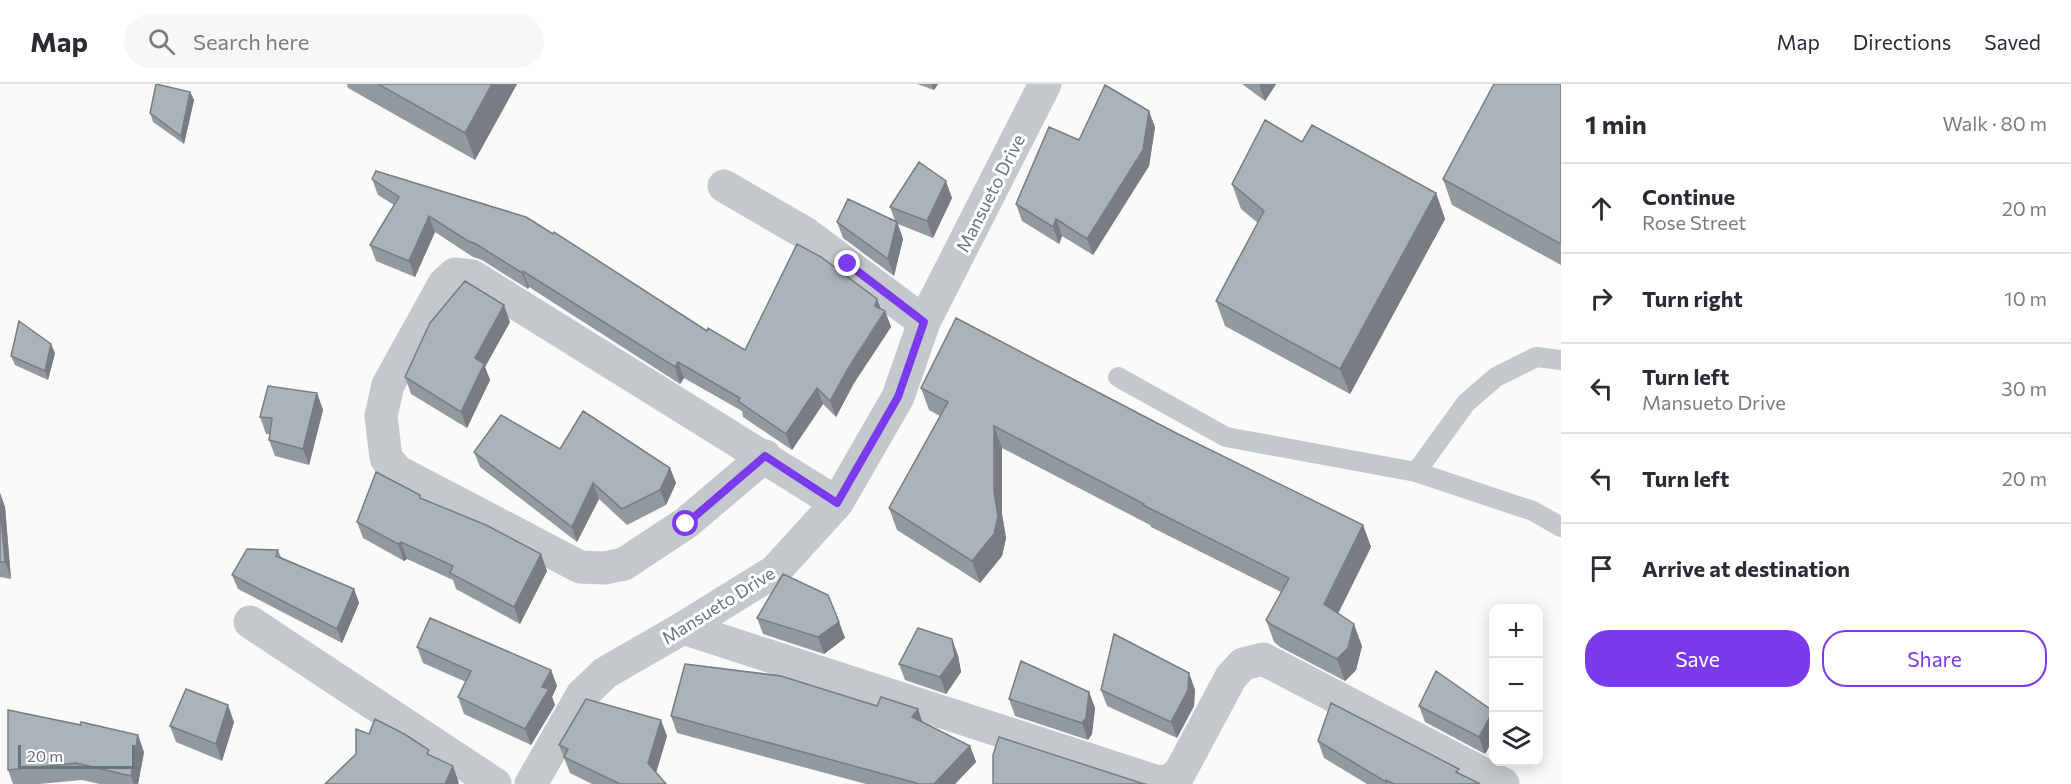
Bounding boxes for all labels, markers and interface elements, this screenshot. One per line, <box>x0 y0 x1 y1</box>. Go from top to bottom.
search box <box>124 14 544 68</box>
text: Map <box>30 24 88 58</box>
icon: search <box>145 25 178 58</box>
text: Search here <box>193 28 309 55</box>
text: Map <box>1777 29 1820 54</box>
text: Directions <box>1853 29 1951 54</box>
text: Saved <box>1984 29 2041 54</box>
text: 1 min <box>1585 108 1647 139</box>
text: Walk · 80 m <box>1942 111 2047 135</box>
street label: Mansueto Drive <box>951 130 1029 256</box>
text: Continue <box>1642 183 1735 210</box>
icon: ahead <box>1585 192 1618 225</box>
text: 20 m <box>2002 196 2047 220</box>
text: Rose Street <box>1642 210 1747 234</box>
route end <box>834 250 860 276</box>
icon: right <box>1585 282 1618 315</box>
text: Turn right <box>1642 285 1743 312</box>
text: 10 m <box>2004 286 2047 310</box>
text: Turn left <box>1642 363 1729 390</box>
icon: left <box>1585 372 1618 405</box>
text: 30 m <box>2001 376 2047 400</box>
text: Mansueto Drive <box>1642 390 1786 414</box>
icon: left <box>1585 462 1618 495</box>
text: Turn left <box>1642 465 1729 492</box>
text: 20 m <box>2002 466 2047 490</box>
route start <box>672 510 698 536</box>
icon: arrive <box>1585 552 1618 585</box>
text: Arrive at destination <box>1642 555 1850 582</box>
street label: Mansueto Drive <box>657 561 779 649</box>
map controls <box>1489 604 1543 766</box>
button: + <box>1489 604 1543 658</box>
button: Save <box>1585 630 1810 687</box>
button: Share <box>1822 630 2047 687</box>
button: − <box>1489 658 1543 712</box>
button: layers <box>1489 712 1543 766</box>
scale bar <box>18 742 135 770</box>
text: 20 m <box>27 746 63 765</box>

